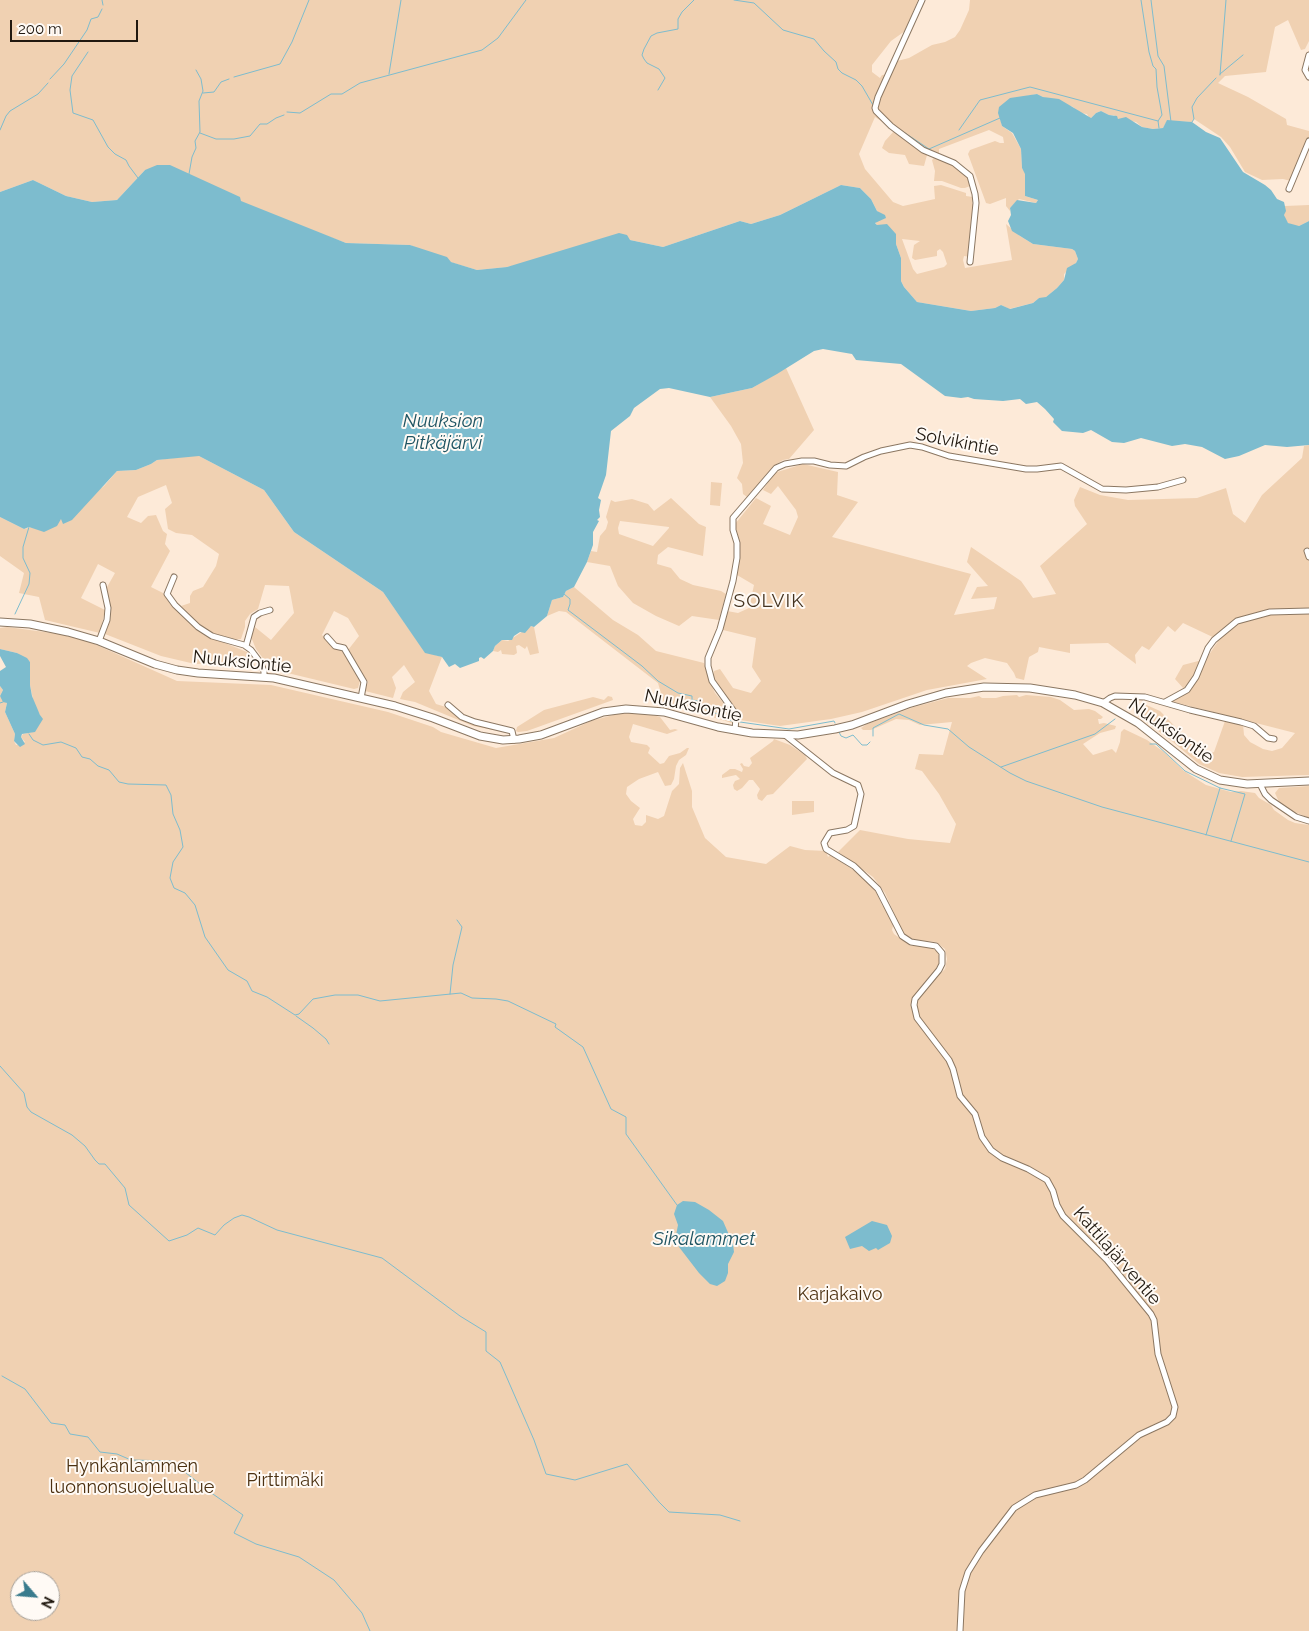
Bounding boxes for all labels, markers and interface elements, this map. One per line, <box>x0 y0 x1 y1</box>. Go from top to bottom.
scale bar <box>12 10 140 42</box>
text: 200 m <box>18 20 62 38</box>
water label: Nuuksion Pitkäjärvi <box>403 410 483 454</box>
street label: Solvikintie <box>914 423 1000 461</box>
district label: SOLVIK <box>733 590 805 612</box>
street label: Nuuksiontie <box>192 646 292 678</box>
street label: Nuuksiontie <box>642 685 744 727</box>
street label: Nuuksiontie <box>1124 694 1218 768</box>
street label: Kattilajärventie <box>1069 1203 1165 1309</box>
water label: Sikalammet <box>653 1228 755 1250</box>
park label: Karjakaivo <box>798 1284 882 1306</box>
park label: Hynkänlammen luonnonsuojelualue <box>50 1456 214 1498</box>
park label: Pirttimäki <box>246 1470 324 1492</box>
north arrow <box>10 1571 60 1621</box>
text: N <box>38 1594 57 1611</box>

